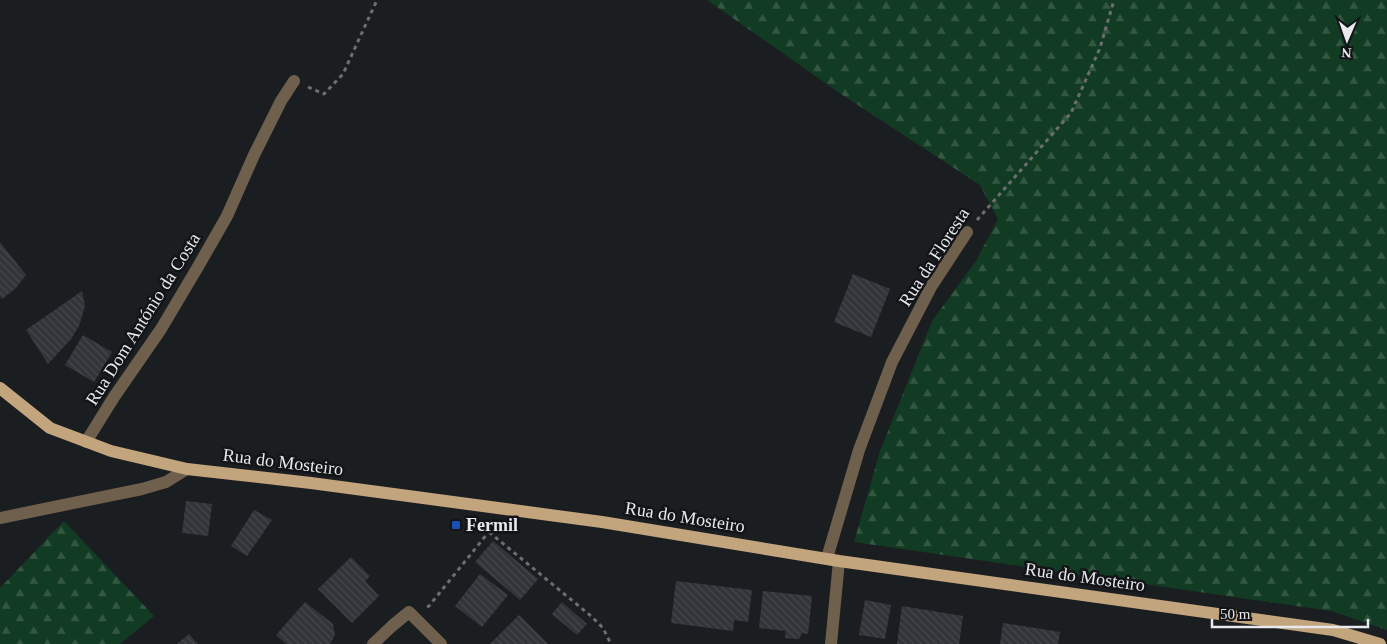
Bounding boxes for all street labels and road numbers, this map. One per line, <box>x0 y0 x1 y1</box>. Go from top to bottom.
street label: Rua da Floresta <box>895 204 973 310</box>
street label: Rua Dom António da Costa <box>82 229 204 409</box>
street label: Rua do Mosteiro <box>222 445 344 479</box>
street label: Rua do Mosteiro <box>624 498 746 536</box>
street label: Rua do Mosteiro <box>1024 559 1146 595</box>

